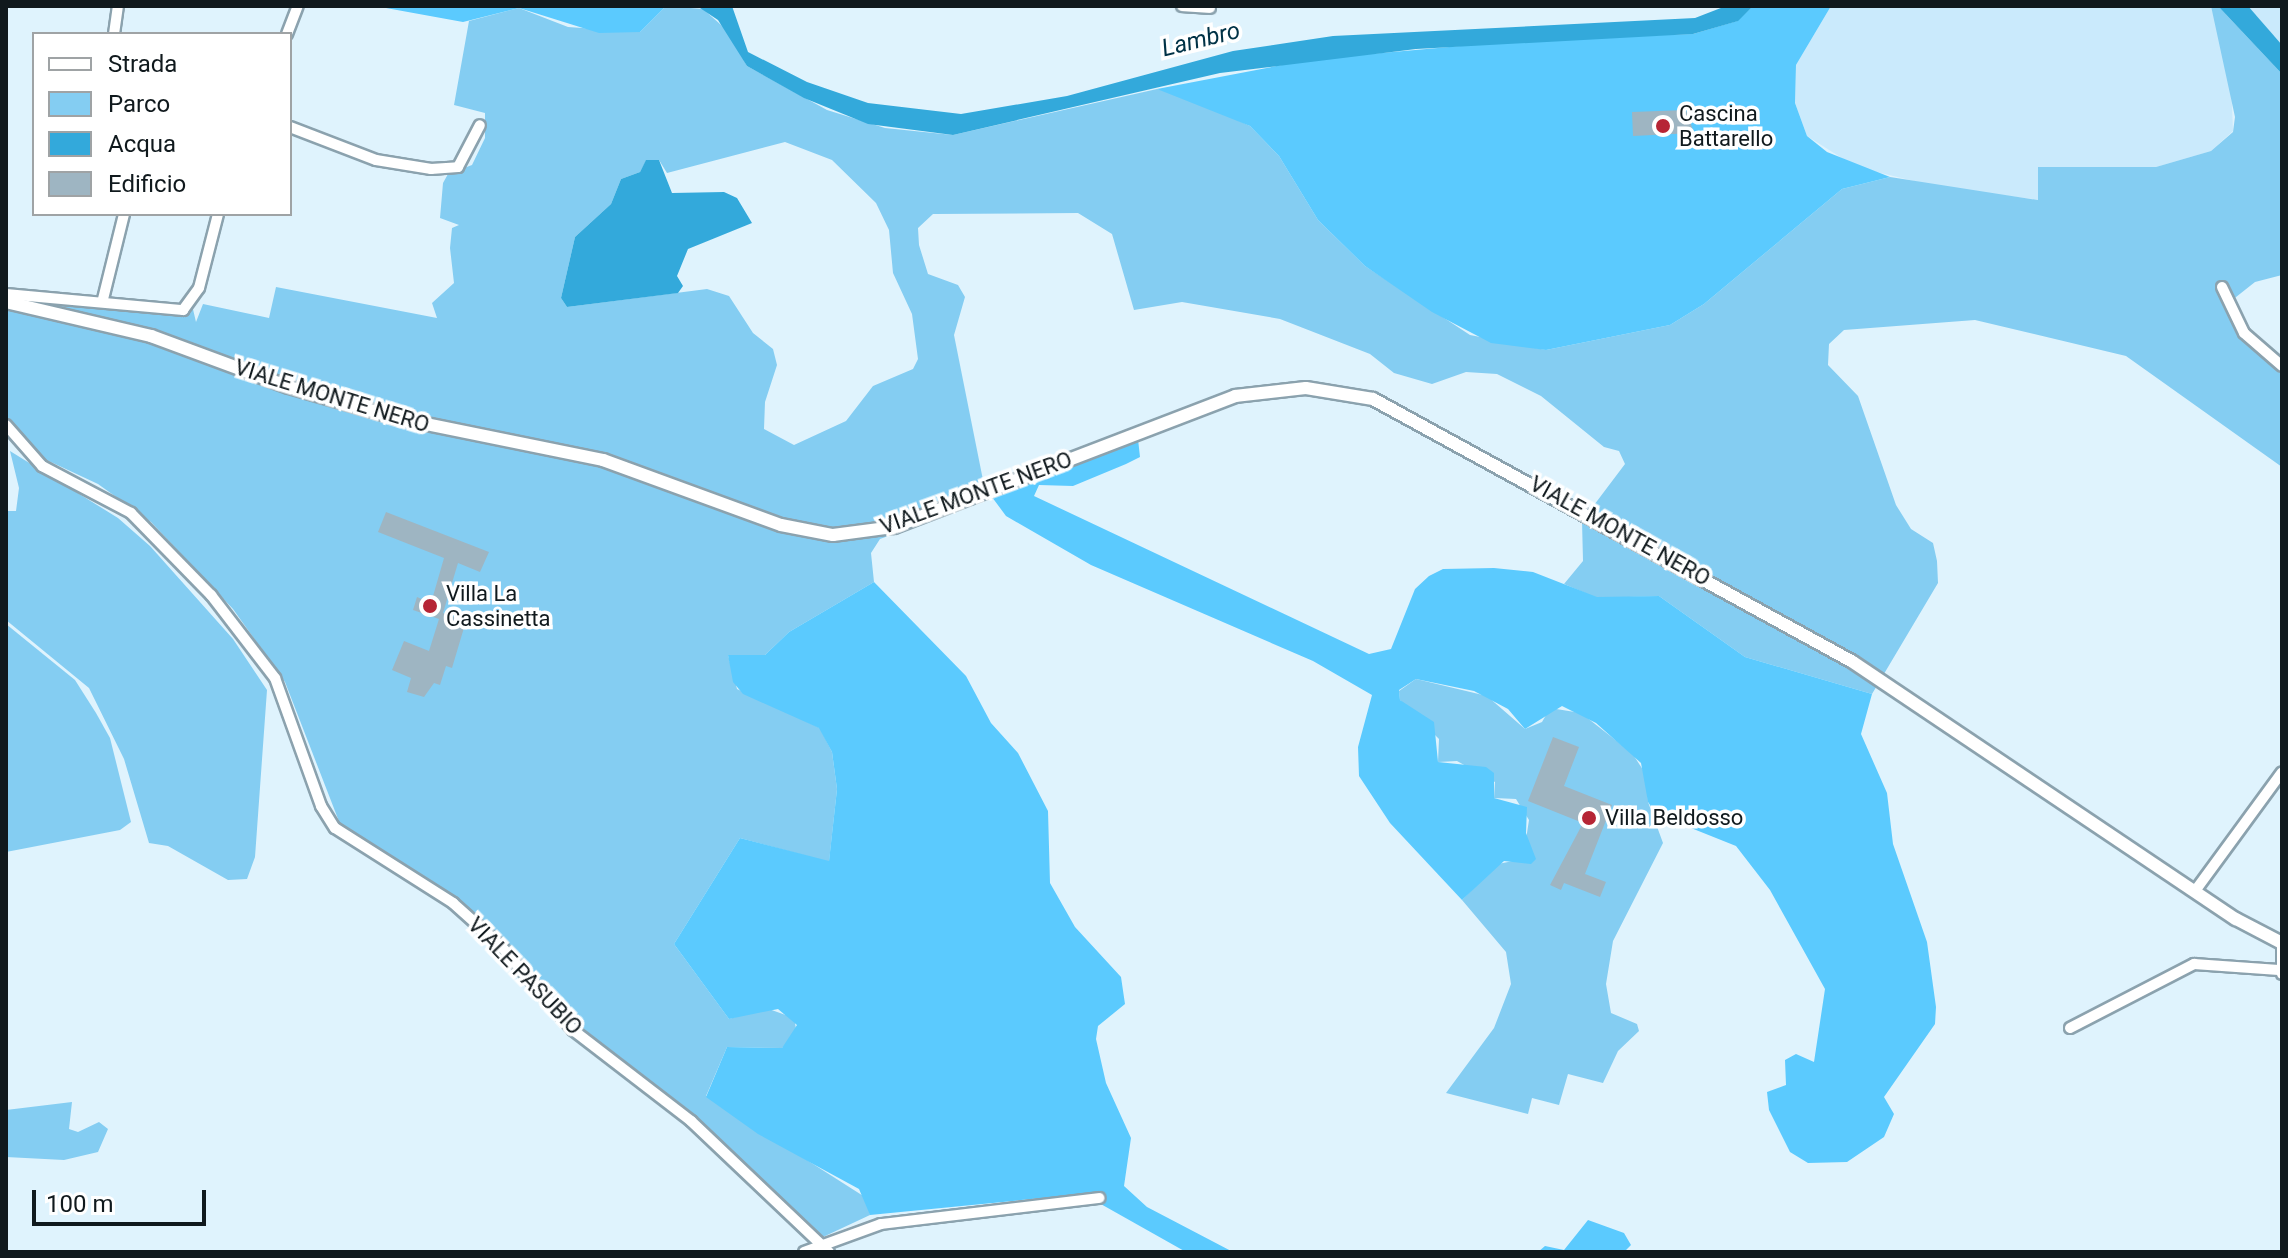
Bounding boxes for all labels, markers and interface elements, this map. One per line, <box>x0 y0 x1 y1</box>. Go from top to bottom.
water label: Lambro <box>1159 16 1243 64</box>
legend <box>32 32 292 216</box>
text: Strada <box>108 50 177 78</box>
text: Parco <box>108 90 170 118</box>
place label: Cascina Battarello <box>1679 100 1773 152</box>
marker: Cascina Battarello <box>1654 117 1672 135</box>
text: Acqua <box>108 130 176 158</box>
text: Edificio <box>108 170 186 198</box>
street label: VIALE MONTE NERO <box>232 354 432 438</box>
street label: VIALE MONTE NERO <box>877 446 1075 540</box>
street label: VIALE MONTE NERO <box>1525 470 1715 592</box>
place label: Villa La Cassinetta <box>446 580 551 632</box>
marker: Villa La Cassinetta <box>421 597 439 615</box>
place label: Villa Beldosso <box>1605 805 1743 831</box>
marker: Villa Beldosso <box>1580 809 1598 827</box>
street label: VIALE PASUBIO <box>462 912 588 1040</box>
scale bar <box>36 1174 210 1224</box>
text: 100 m <box>46 1190 113 1218</box>

